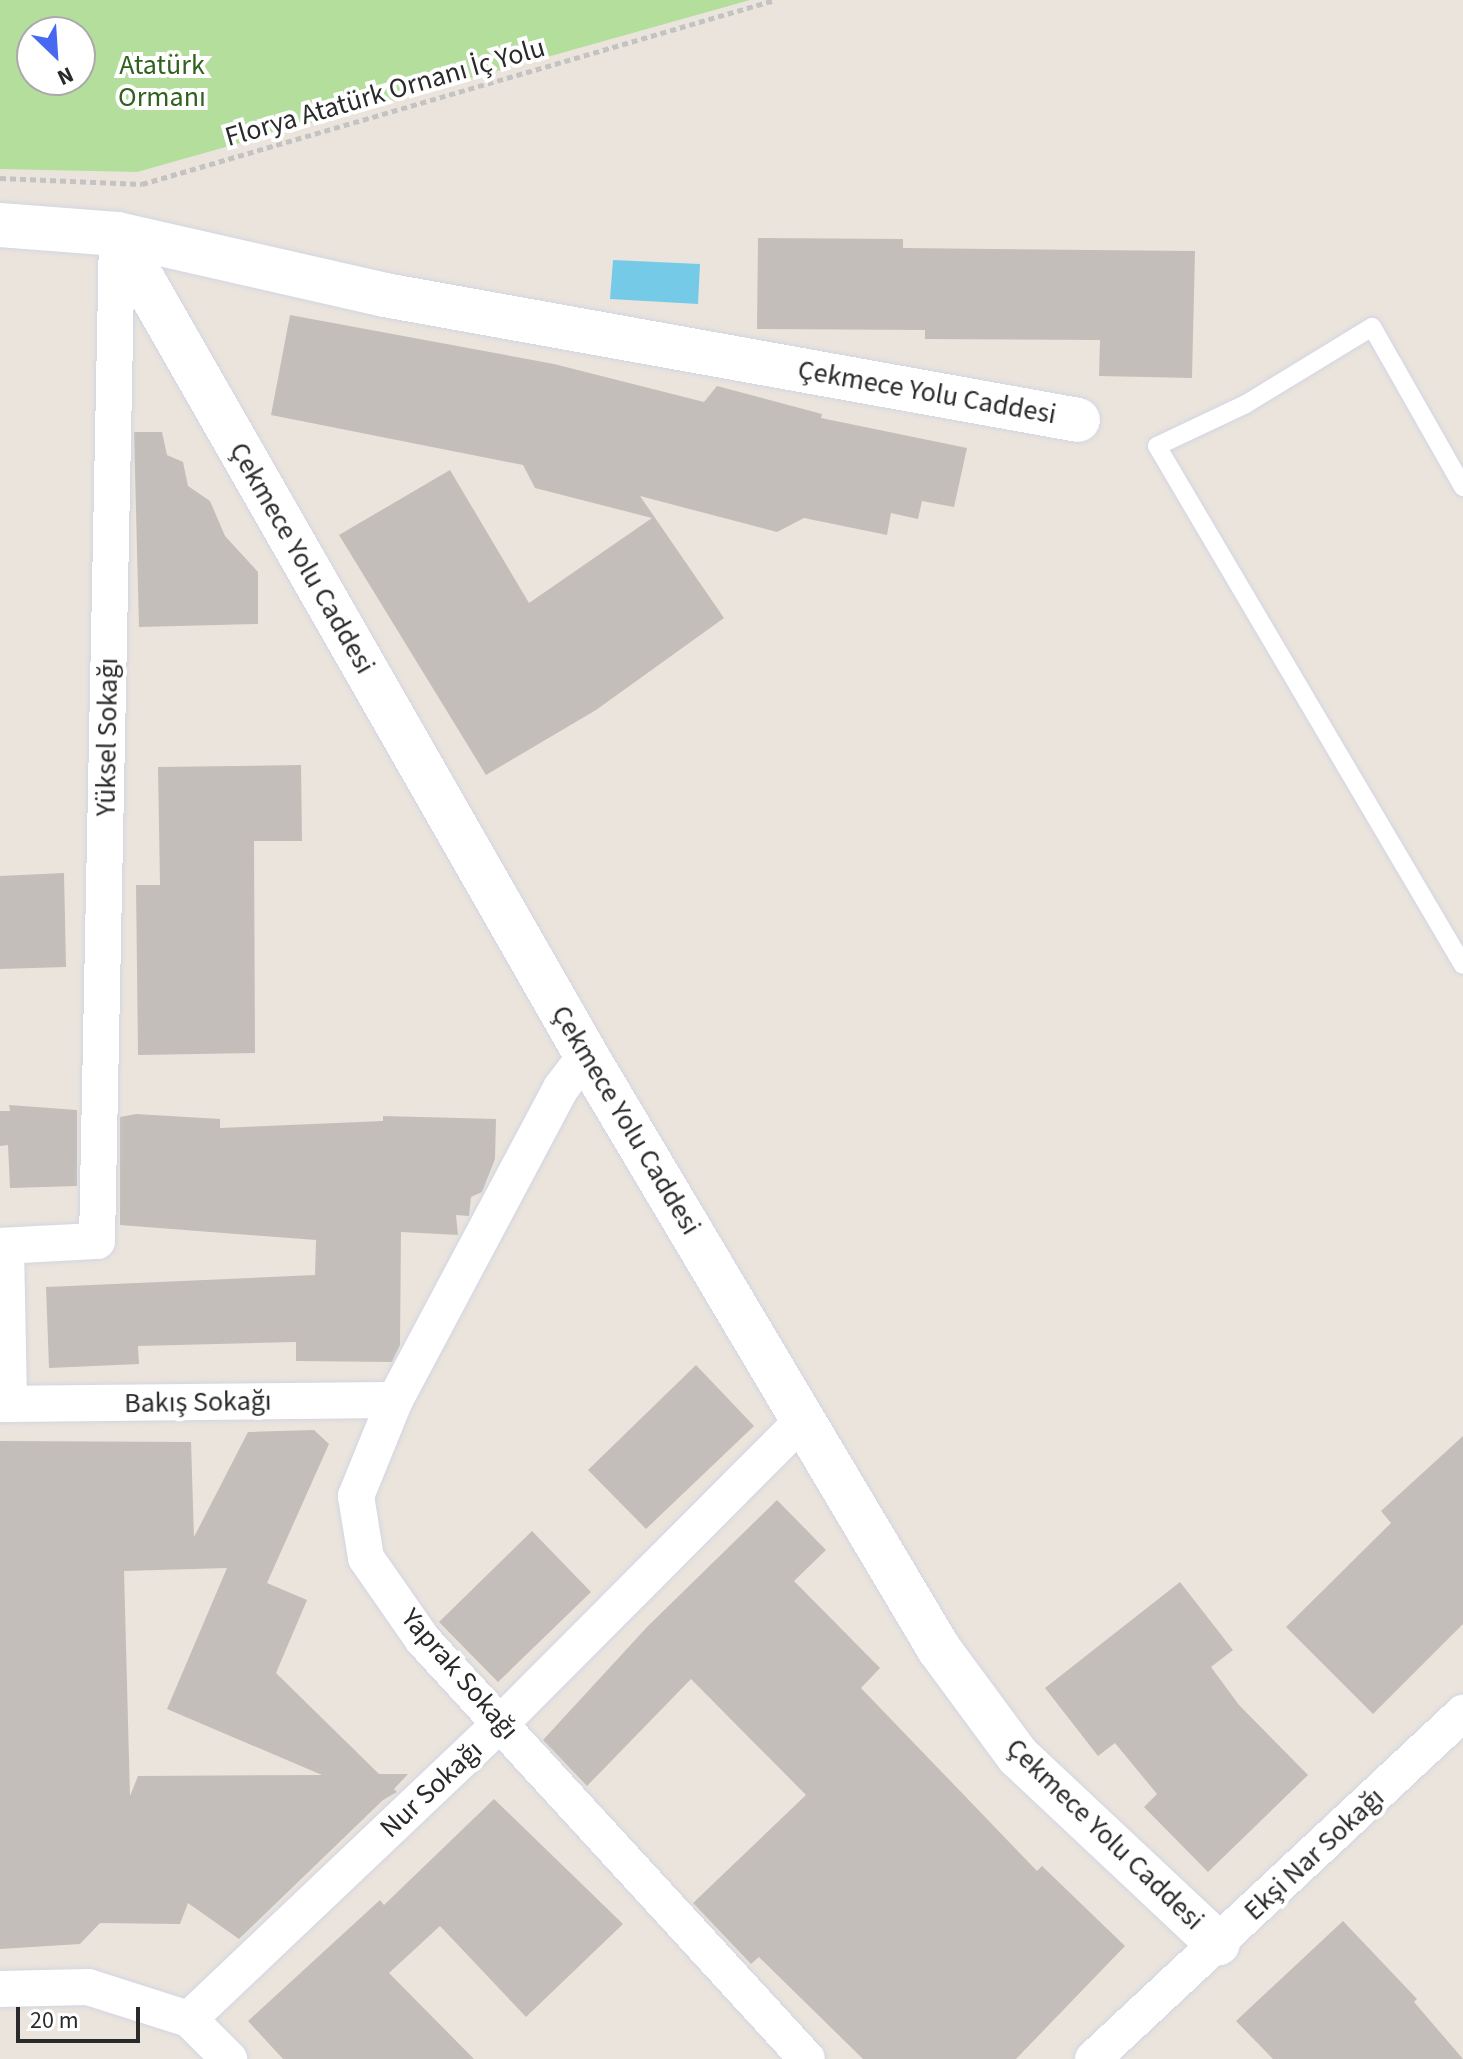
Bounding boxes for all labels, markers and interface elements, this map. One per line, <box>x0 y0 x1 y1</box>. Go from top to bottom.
north arrow <box>16 16 96 96</box>
street label: Florya Atatürk Ornanı İç Yolu <box>221 30 549 154</box>
park label: Atatürk Ormanı <box>118 48 206 114</box>
text: N <box>52 58 79 94</box>
street label: Çekmece Yolu Caddesi <box>795 353 1059 431</box>
street label: Çekmece Yolu Caddesi <box>222 436 382 680</box>
street label: Yüksel Sokağı <box>89 657 125 817</box>
street label: Çekmece Yolu Caddesi <box>544 999 708 1241</box>
street label: Bakış Sokağı <box>124 1384 272 1420</box>
street label: Yaprak Sokağı <box>394 1602 526 1746</box>
street label: Çekmece Yolu Caddesi <box>999 1731 1211 1937</box>
street label: Nur Sokağı <box>373 1733 489 1845</box>
street label: Ekşi Nar Sokağı <box>1237 1781 1391 1927</box>
scale bar <box>20 1991 144 2041</box>
text: 20 m <box>30 2003 79 2038</box>

